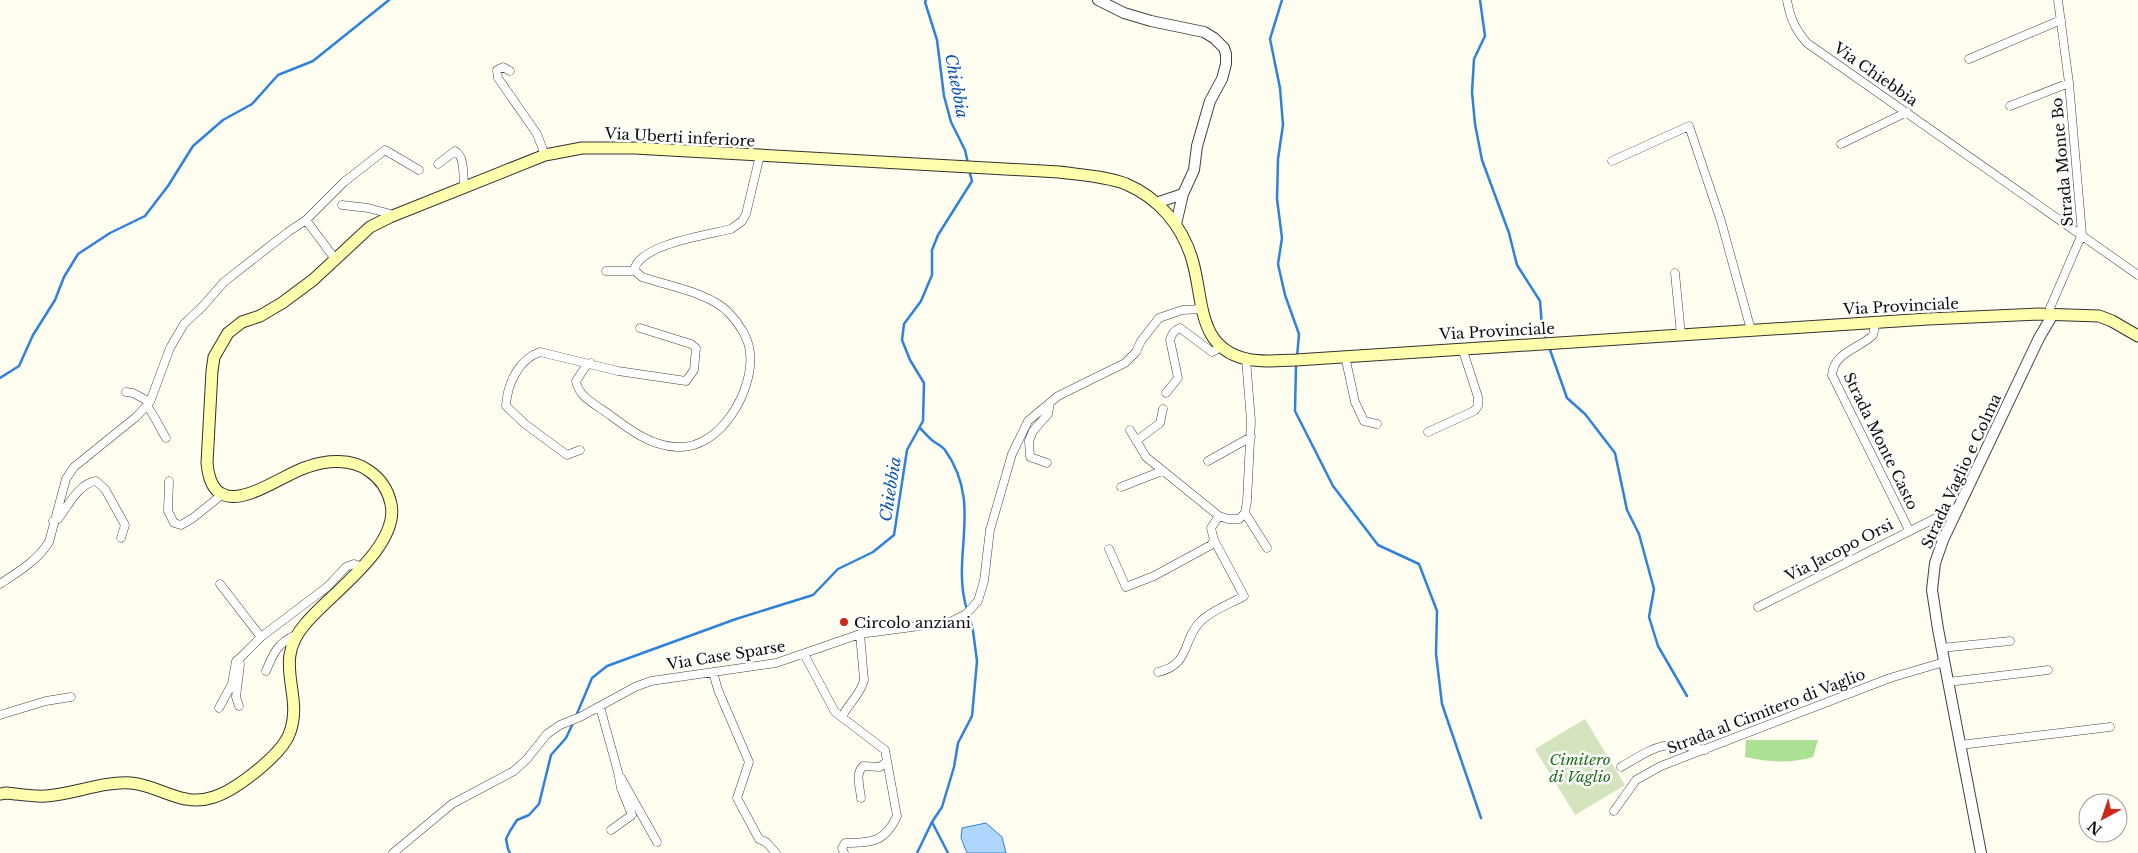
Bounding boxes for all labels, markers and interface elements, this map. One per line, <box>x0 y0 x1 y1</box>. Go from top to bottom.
street label: Via Chiebbia <box>1829 37 1922 110</box>
water label: Chiebbia <box>941 52 973 120</box>
street label: Strada Monte Bo <box>2047 97 2077 227</box>
street label: Via Uberti inferiore <box>603 124 756 150</box>
street label: Via Provinciale <box>1842 293 1959 319</box>
street label: Via Provinciale <box>1438 318 1555 344</box>
street label: Strada Monte Casto <box>1839 369 1923 513</box>
street label: Strada Vaglio e Colma <box>1917 390 2005 551</box>
water label: Chiebbia <box>875 455 905 523</box>
street label: Via Jacopo Orsi <box>1781 515 1896 586</box>
place label: Circolo anziani <box>854 613 971 632</box>
marker: Circolo anziani <box>838 616 850 628</box>
street label: Via Case Sparse <box>664 636 787 674</box>
street label: Strada al Cimitero di Vaglio <box>1664 664 1868 758</box>
park label: Cimitero di Vaglio <box>1549 750 1611 786</box>
north arrow <box>2078 793 2128 843</box>
text: N <box>2084 817 2105 839</box>

